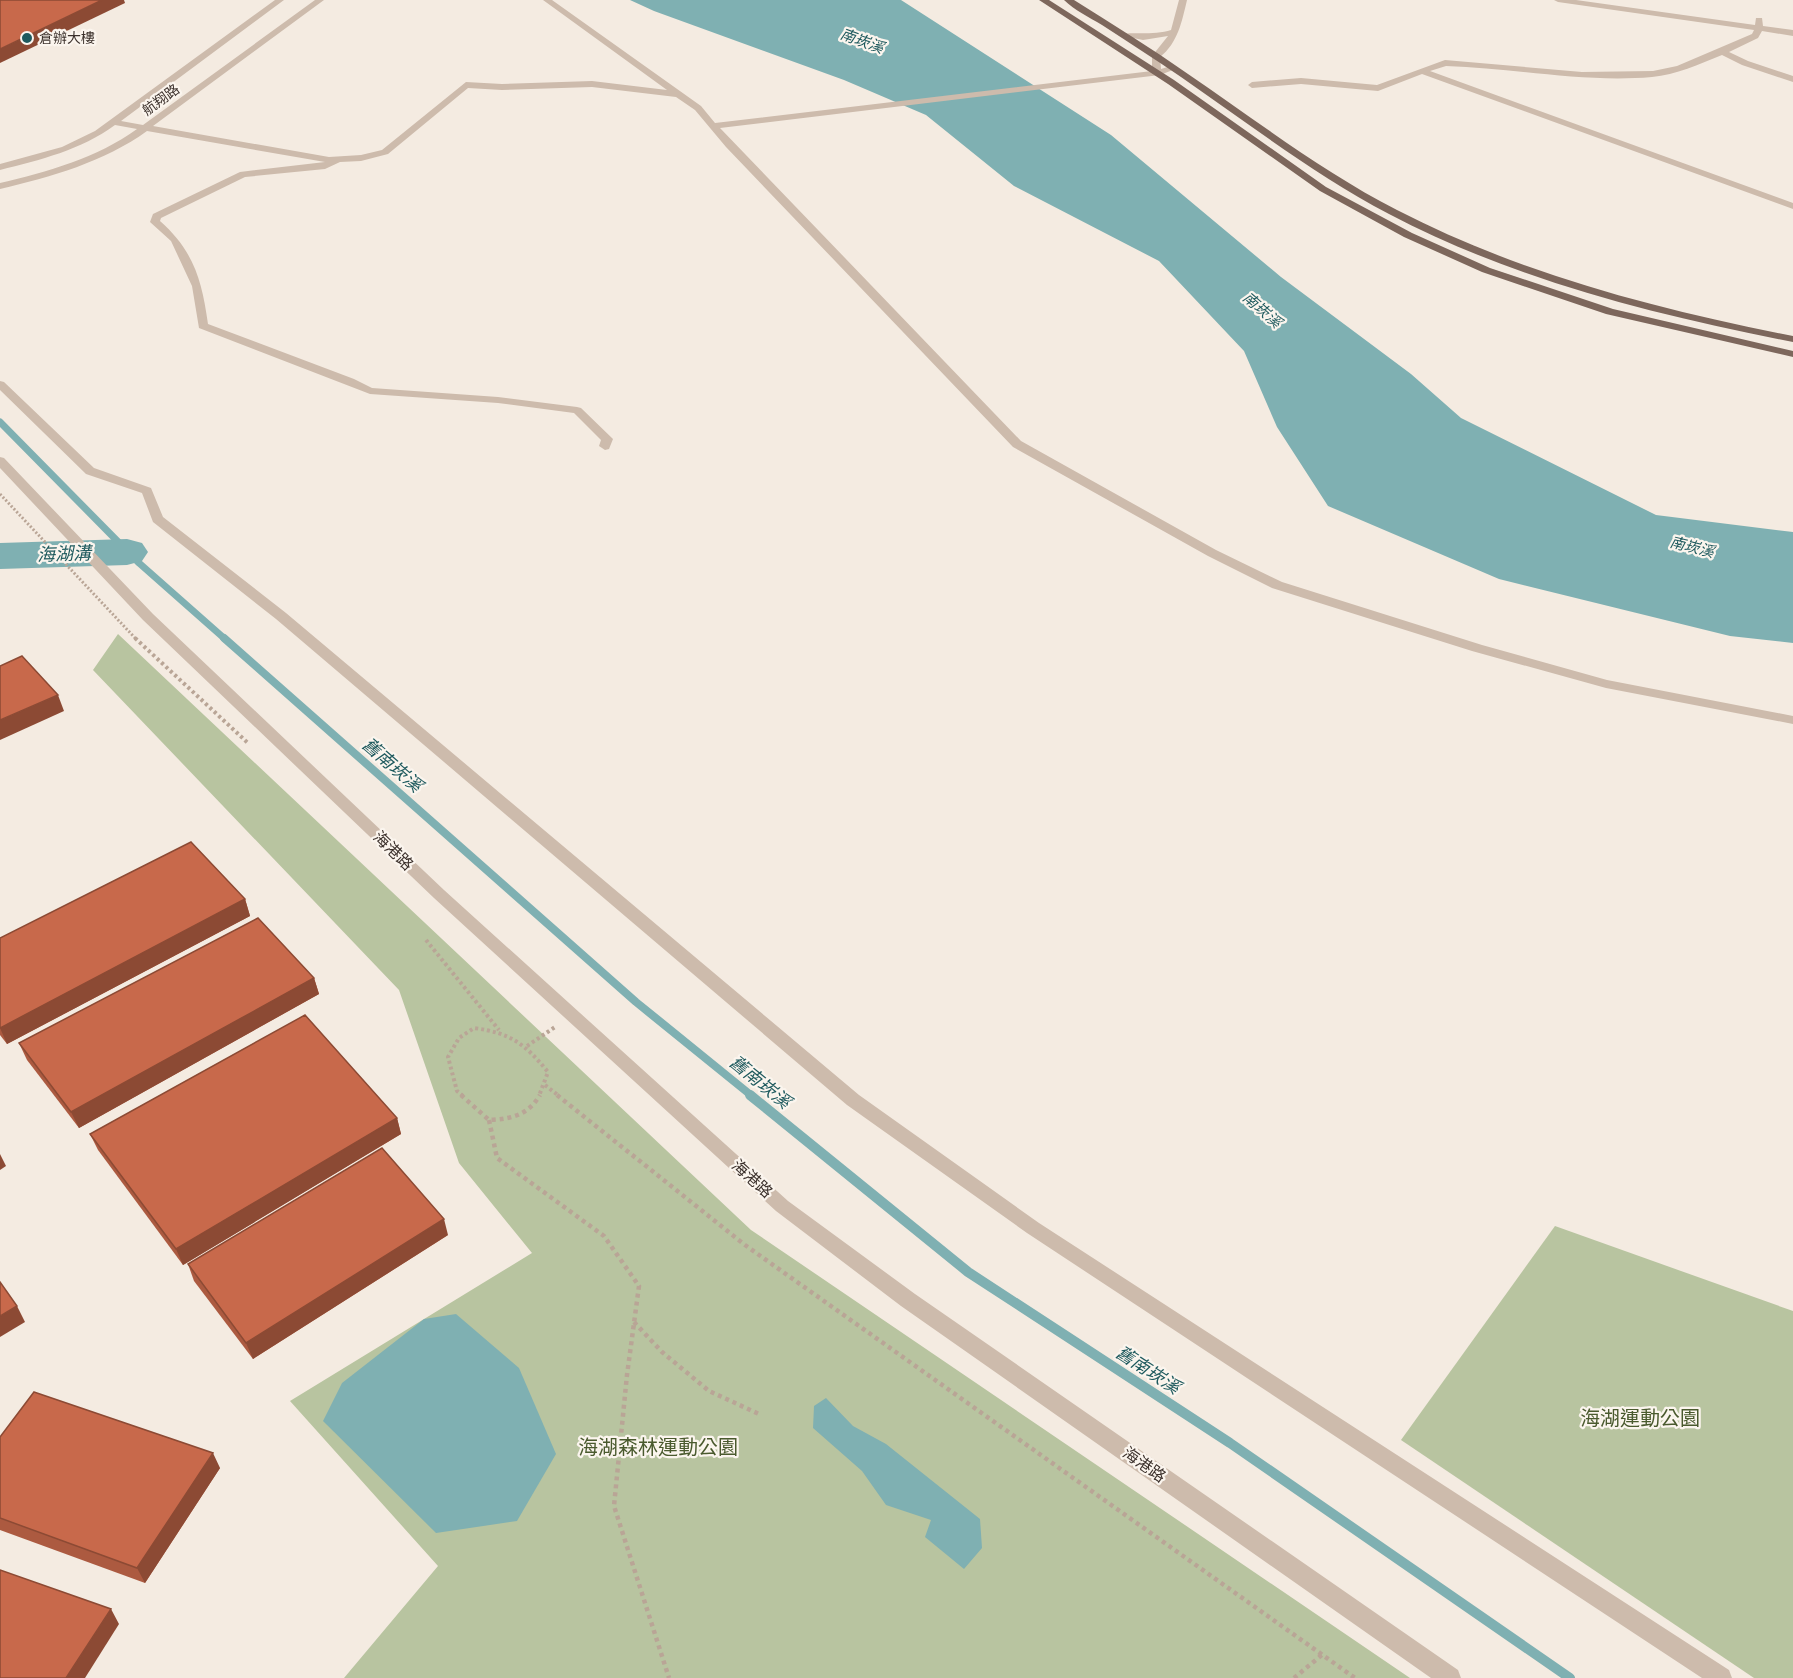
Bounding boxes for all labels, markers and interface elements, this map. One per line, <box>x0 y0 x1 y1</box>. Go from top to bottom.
water label: 南崁溪 <box>838 25 888 58</box>
place label: 倉辦大樓 <box>39 30 95 47</box>
marker: 倉辦大樓 <box>20 31 34 45</box>
street label: 航翔路 <box>139 81 183 119</box>
water label: 南崁溪 <box>1239 288 1286 333</box>
water label: 南崁溪 <box>1668 533 1718 562</box>
water label: 海湖溝 <box>37 542 94 566</box>
water label: 舊南崁溪 <box>358 733 429 799</box>
street label: 海港路 <box>369 827 417 875</box>
water label: 舊南崁溪 <box>725 1051 797 1115</box>
street label: 海港路 <box>727 1156 777 1202</box>
water label: 舊南崁溪 <box>1112 1341 1187 1400</box>
park label: 海湖運動公園 <box>1580 1406 1700 1431</box>
park label: 海湖森林運動公園 <box>578 1435 738 1460</box>
street label: 海港路 <box>1119 1443 1169 1487</box>

